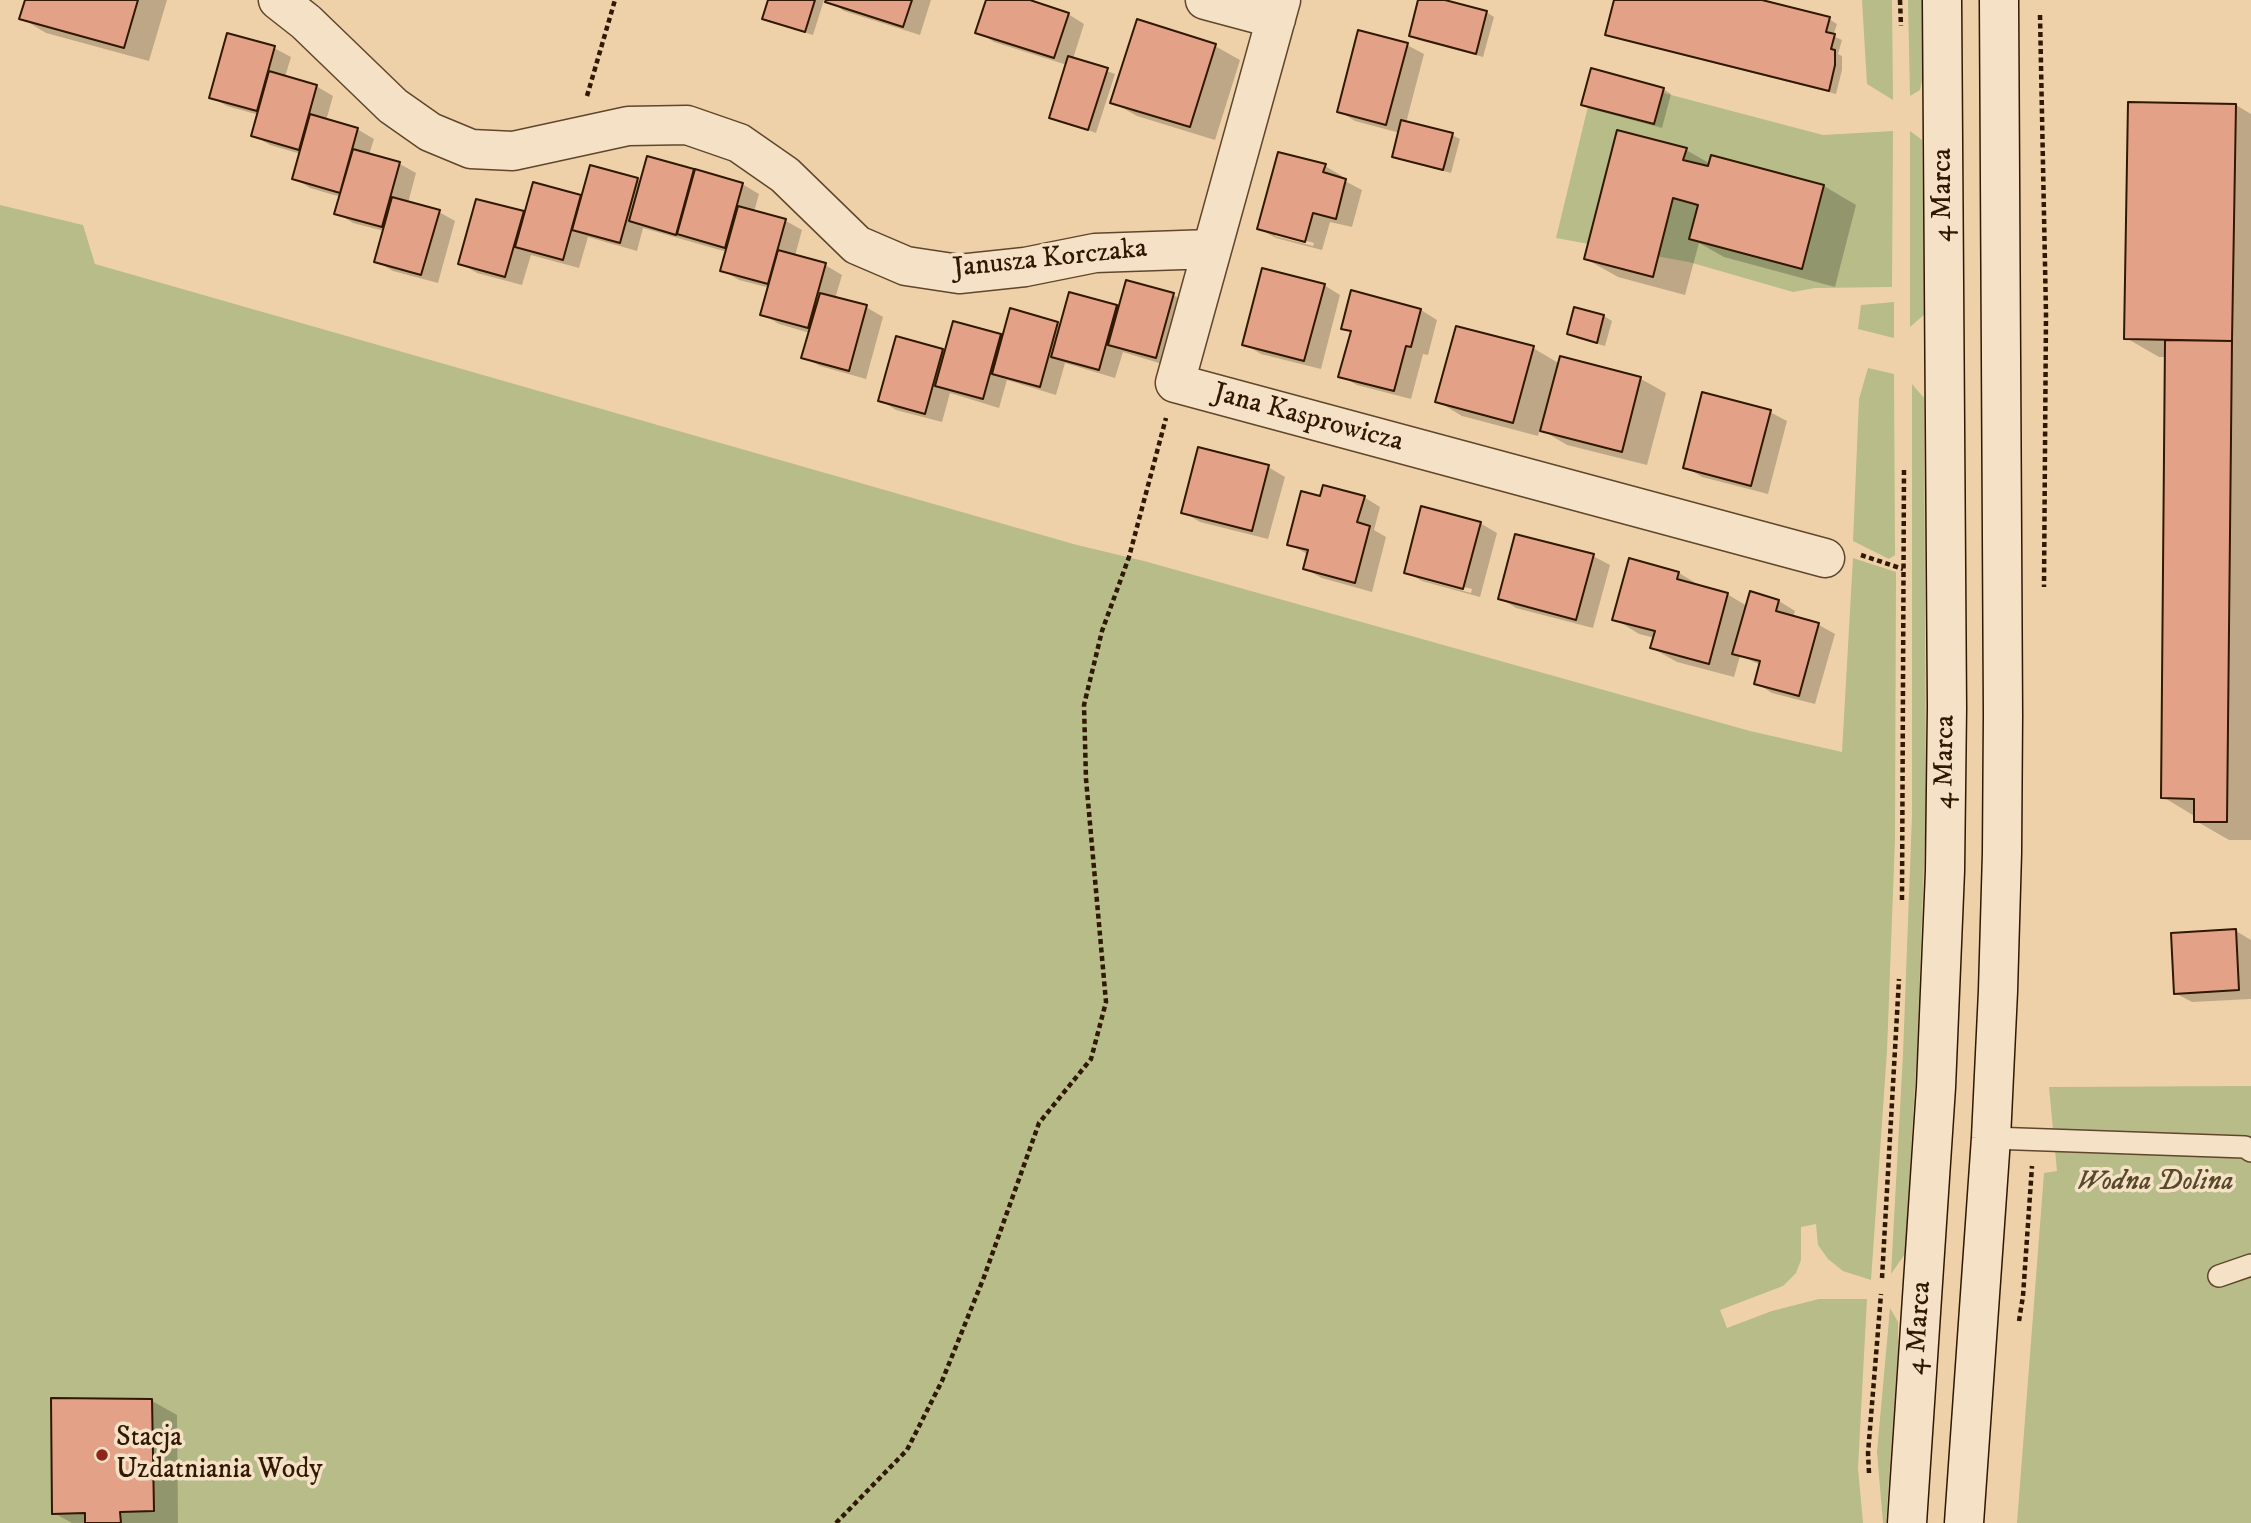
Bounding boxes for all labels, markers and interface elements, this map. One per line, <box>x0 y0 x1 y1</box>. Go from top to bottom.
street label: 4 Marca <box>1927 148 1961 242</box>
street label: Janusza Korczaka <box>951 233 1149 287</box>
street label: Jana Kasprowicza <box>1209 378 1407 460</box>
street label: 4 Marca <box>1928 715 1964 809</box>
park label: Wodna Dolina <box>2076 1166 2234 1200</box>
street label: 4 Marca <box>1900 1280 1940 1376</box>
place label: Stacja Uzdatniania Wody <box>116 1422 322 1488</box>
marker: Stacja Uzdatniania Wody <box>94 1447 110 1463</box>

